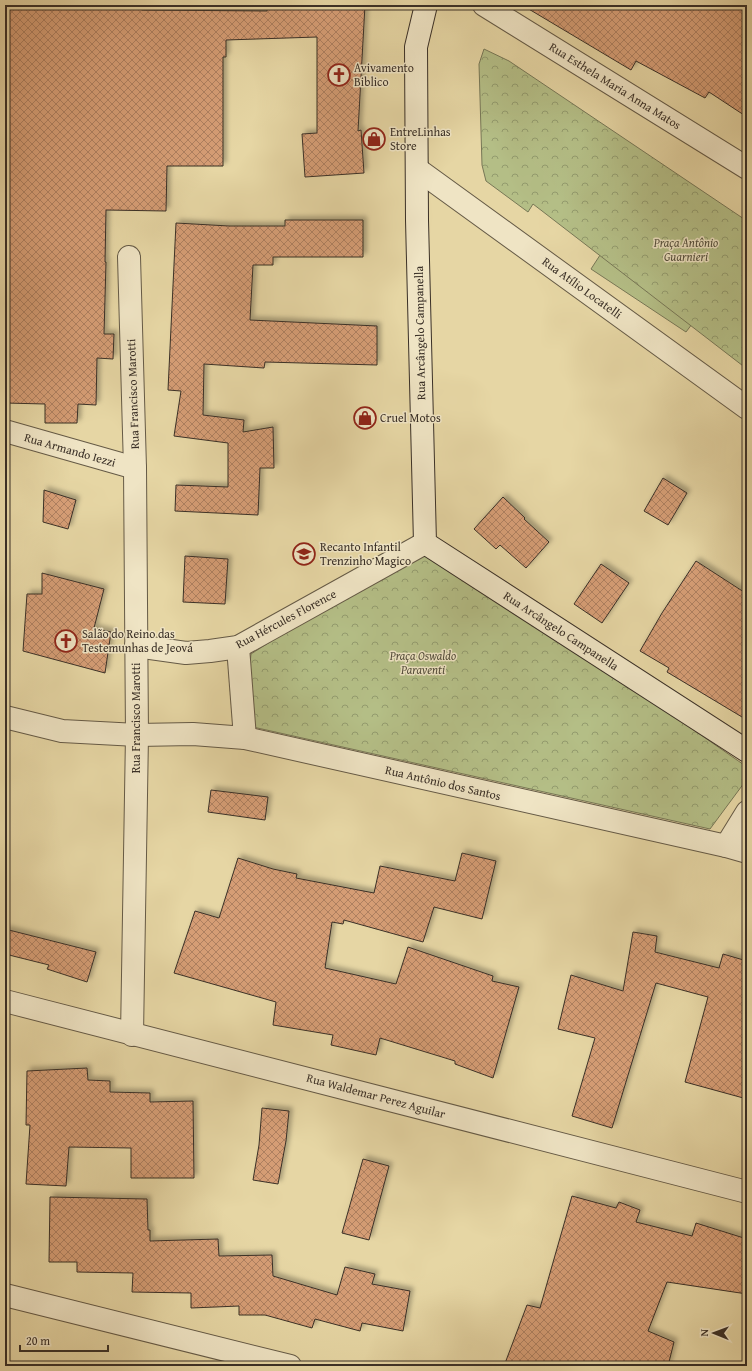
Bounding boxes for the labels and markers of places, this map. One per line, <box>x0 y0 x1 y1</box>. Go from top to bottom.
place label: Avivamento Biblico <box>354 59 414 90</box>
church icon: Avivamento Biblico <box>326 62 352 88</box>
place label: EntreLinhas Store <box>390 123 451 154</box>
shop icon: EntreLinhas Store <box>361 126 387 152</box>
shop icon: Cruel Motos <box>352 405 378 431</box>
place label: Cruel Motos <box>380 409 441 426</box>
place label: Recanto Infantil Trenzinho Magico <box>320 538 411 569</box>
school or university icon: Recanto Infantil Trenzinho Magico <box>291 541 317 567</box>
place label: Salão do Reino das Testemunhas de Jeová <box>82 625 193 656</box>
church icon: Salão do Reino das Testemunhas de Jeová <box>53 628 79 654</box>

